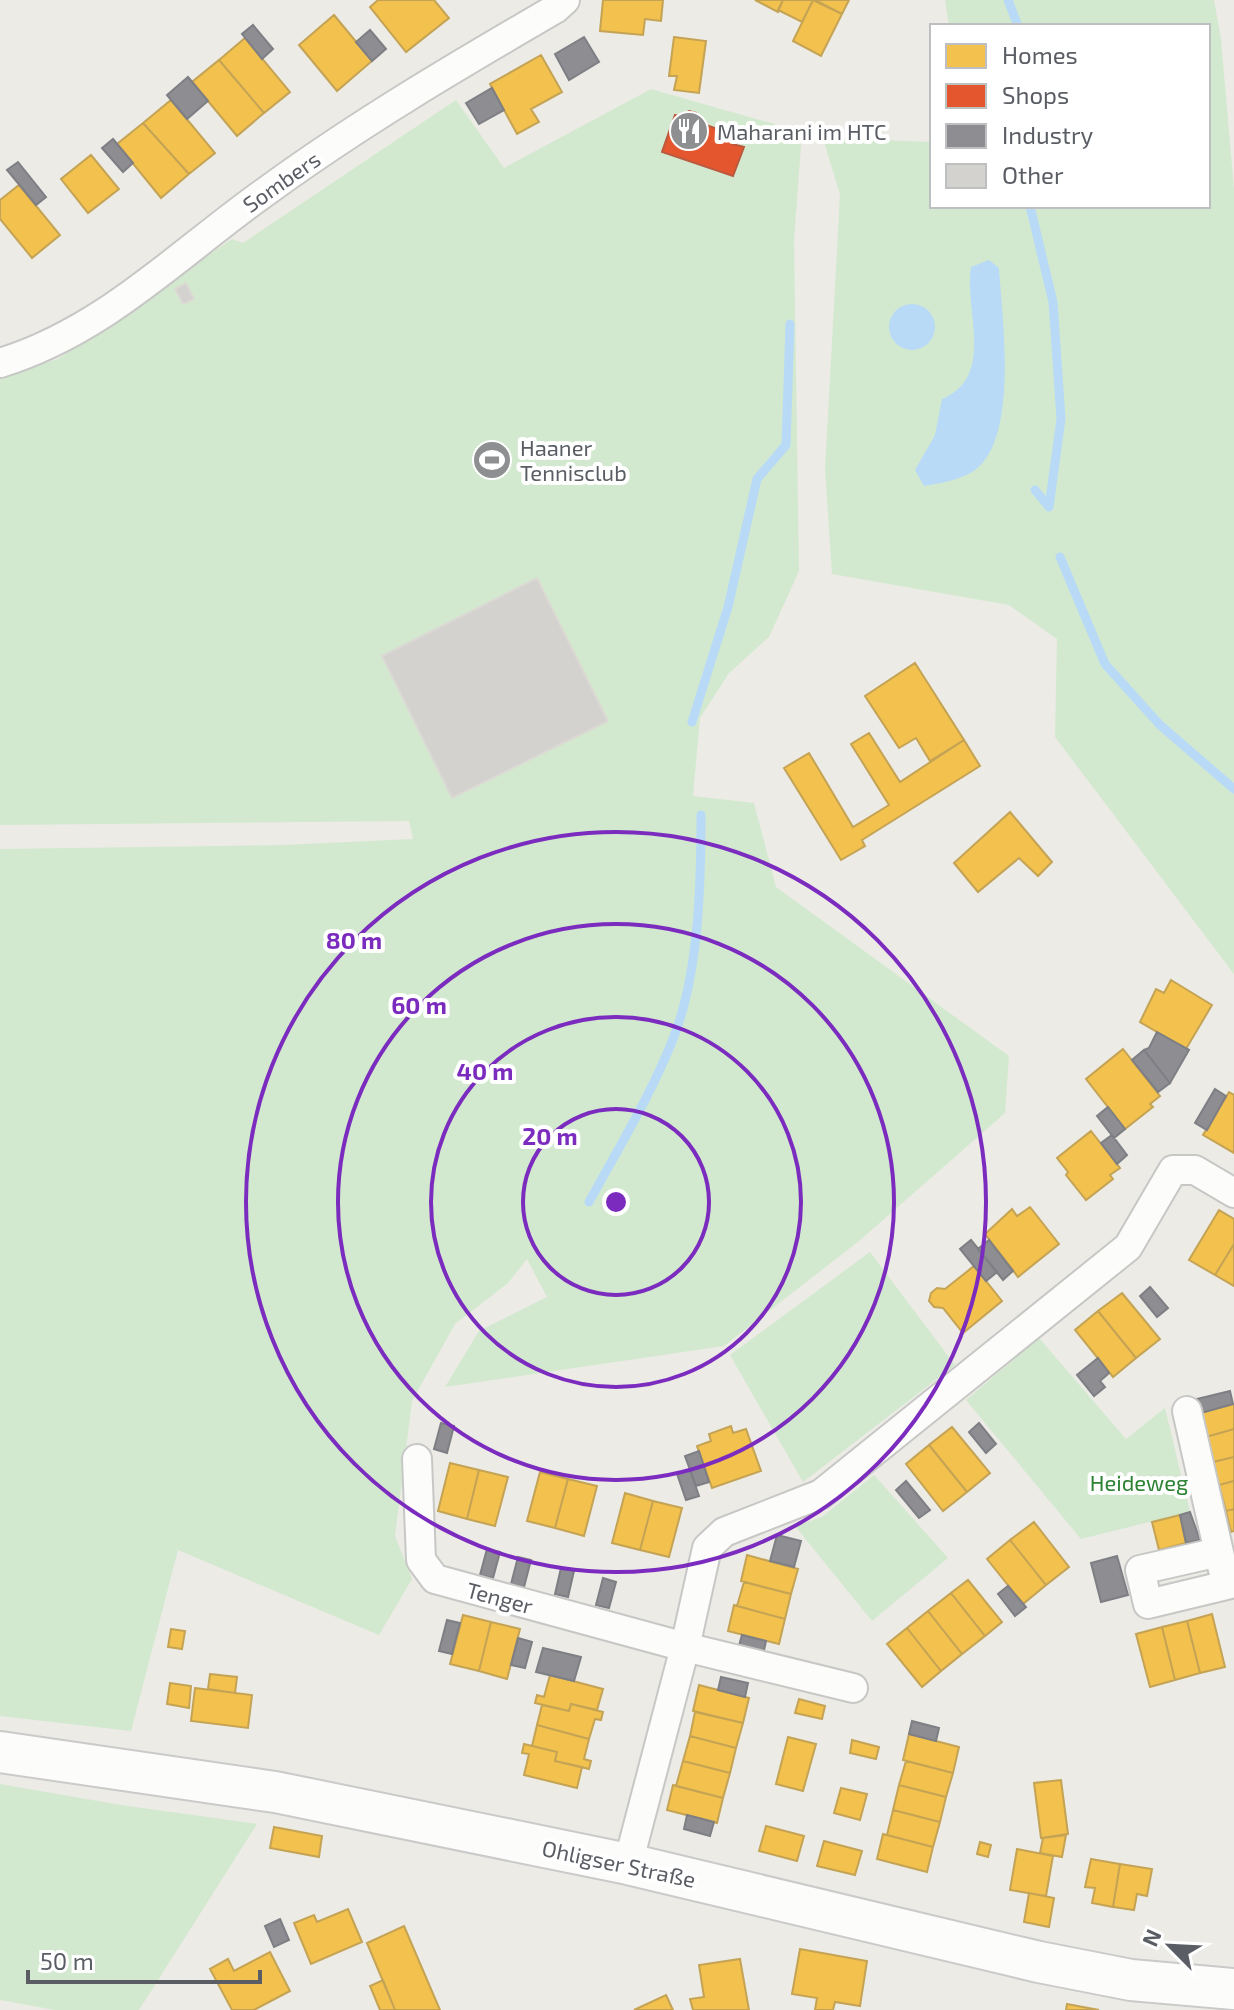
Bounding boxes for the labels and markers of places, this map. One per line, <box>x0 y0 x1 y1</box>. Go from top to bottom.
restaurant icon: Maharani im HTC <box>668 110 710 152</box>
place label: Maharani im HTC <box>717 118 887 144</box>
place label: Haaner Tennisclub <box>520 434 627 485</box>
sports icon: Haaner Tennisclub <box>471 439 513 481</box>
centre of rings <box>602 1188 630 1216</box>

